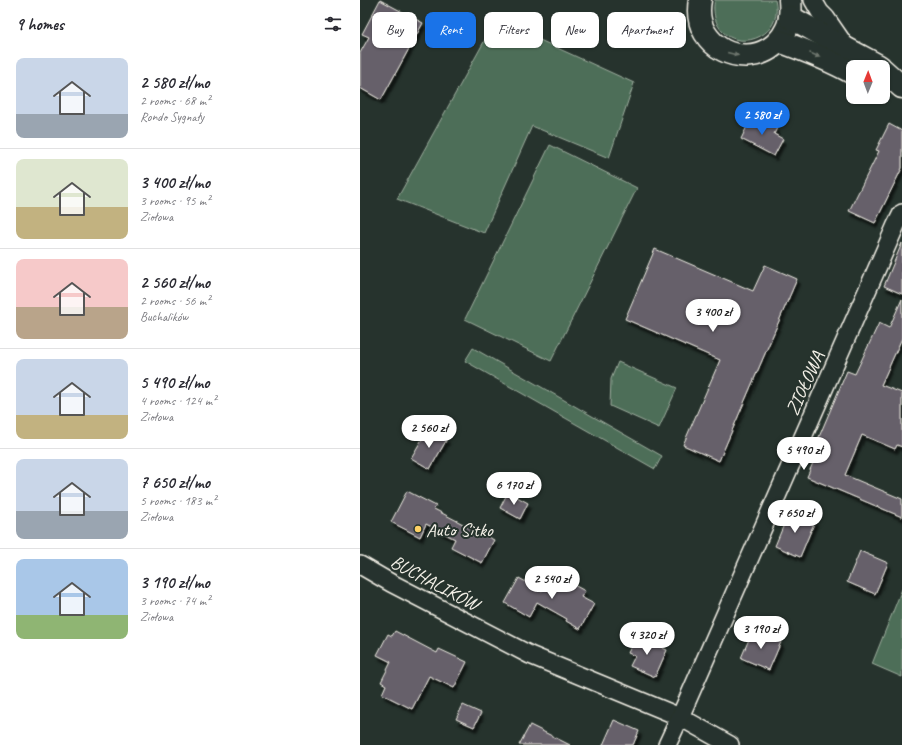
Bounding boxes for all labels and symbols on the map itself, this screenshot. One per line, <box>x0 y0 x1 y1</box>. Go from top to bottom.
one-way arrow <box>727 51 739 57</box>
one-way arrow <box>810 52 821 58</box>
north arrow <box>846 60 890 104</box>
pin: 2 580 zł <box>721 102 803 136</box>
pin: 3 400 zł <box>672 299 754 333</box>
street label: ZIOŁOWA <box>780 347 830 419</box>
pin: 2 560 zł <box>388 415 470 449</box>
pin: 5 490 zł <box>763 437 845 471</box>
pin: 6 170 zł <box>473 472 555 506</box>
pin: 7 650 zł <box>754 500 836 534</box>
place label: Auto Sitko <box>426 518 494 542</box>
marker: Auto Sitko <box>413 524 423 534</box>
street label: BUCHALIKÓW <box>386 550 486 618</box>
pin: 2 540 zł <box>511 566 593 600</box>
pin: 3 190 zł <box>720 616 802 650</box>
pin: 4 320 zł <box>606 622 688 656</box>

